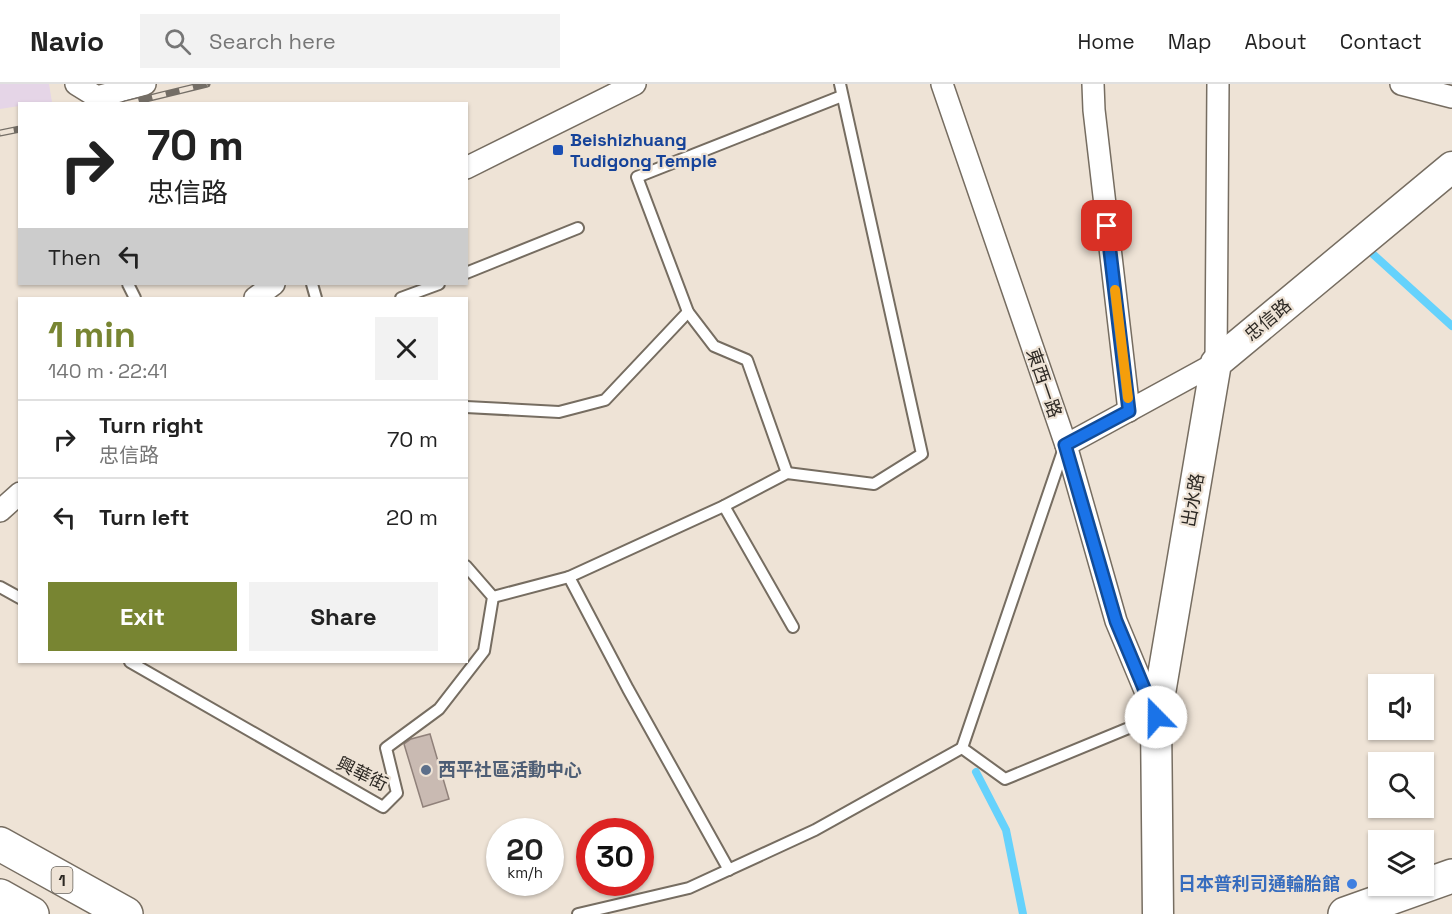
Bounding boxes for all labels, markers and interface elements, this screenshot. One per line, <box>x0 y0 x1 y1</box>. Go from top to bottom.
search box <box>140 14 560 68</box>
text: Navio <box>30 23 104 59</box>
icon: search <box>161 25 194 58</box>
text: Search here <box>209 27 336 55</box>
text: Home <box>1077 28 1135 55</box>
text: Map <box>1168 28 1212 55</box>
text: About <box>1245 28 1307 55</box>
text: Contact <box>1340 28 1422 55</box>
text: 70 m <box>147 119 244 172</box>
icon: right <box>48 126 126 204</box>
place label: Beishizhuang Tudigong Temple <box>570 128 717 172</box>
marker: Beishizhuang Tudigong Temple <box>551 143 565 157</box>
text: 忠信路 <box>147 175 228 210</box>
pin <box>1081 200 1132 251</box>
icon: arrive <box>1090 209 1123 242</box>
icon: left <box>113 240 146 273</box>
text: Then <box>48 243 101 271</box>
street label: 忠信路 <box>1240 293 1296 346</box>
text: 1 min <box>48 312 136 358</box>
button: close <box>375 317 438 380</box>
street label: 東西一路 <box>1022 345 1067 421</box>
text: 140 m · 22:41 <box>48 358 168 384</box>
text: Turn right <box>99 411 204 439</box>
icon: right <box>48 423 81 456</box>
text: 70 m <box>387 425 438 453</box>
text: 忠信路 <box>99 442 159 468</box>
street label: 出水路 <box>1176 471 1209 528</box>
icon: left <box>48 501 81 534</box>
text: Turn left <box>99 503 189 531</box>
text: 20 m <box>386 503 438 531</box>
button: Exit <box>48 582 237 651</box>
button: Share <box>249 582 438 651</box>
map controls <box>1368 674 1434 896</box>
button: sound <box>1368 674 1434 740</box>
position arrow <box>1124 685 1188 749</box>
street label: 興華街 <box>333 751 392 796</box>
button: search <box>1368 752 1434 818</box>
place label: 西平社區活動中心 <box>438 758 582 781</box>
marker: 西平社區活動中心 <box>419 763 433 777</box>
speed limit sign: 30 <box>576 818 654 896</box>
text: 20 <box>506 830 544 869</box>
button: layers <box>1368 830 1434 896</box>
text: km/h <box>507 863 543 882</box>
road number: 1 <box>52 867 72 893</box>
place label: 日本普利司通輪胎館 <box>1178 872 1340 895</box>
marker: 日本普利司通輪胎館 <box>1345 877 1359 891</box>

